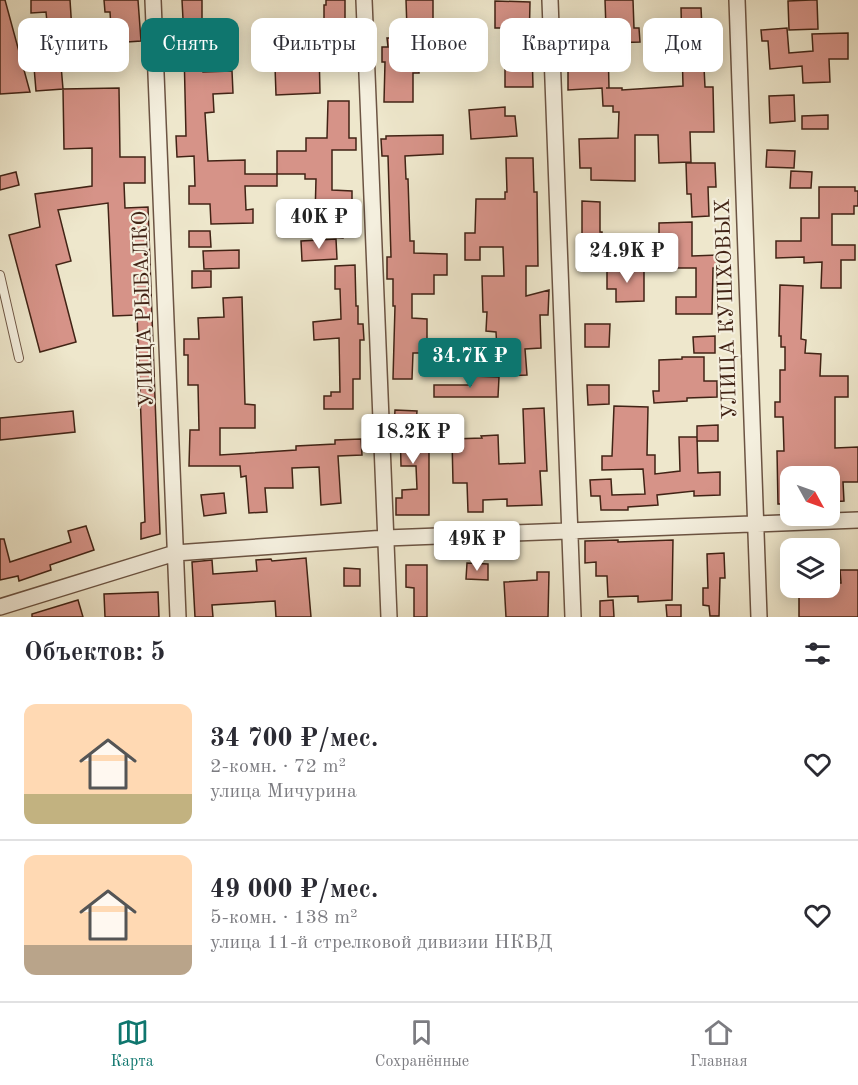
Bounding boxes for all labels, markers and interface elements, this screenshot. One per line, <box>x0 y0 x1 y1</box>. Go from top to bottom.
chip: Купить <box>18 18 129 72</box>
chip: Снять <box>141 18 239 72</box>
chip: Фильтры <box>251 18 377 72</box>
chip: Новое <box>389 18 488 72</box>
chip: Квартира <box>500 18 631 72</box>
chip: Дом <box>643 18 723 72</box>
street label: УЛИЦА КУШХОВЫХ <box>713 198 741 420</box>
pin: 40K ₽ <box>277 199 361 250</box>
text: 40K ₽ <box>290 208 348 228</box>
street label: УЛИЦА РЫБАЛКО <box>130 210 158 408</box>
pin: 24.9K ₽ <box>572 233 682 284</box>
text: 24.9K ₽ <box>589 242 665 262</box>
pin: 34.7K ₽ <box>415 338 525 389</box>
text: 34.7K ₽ <box>432 347 508 367</box>
pin: 18.2K ₽ <box>358 414 468 465</box>
text: 18.2K ₽ <box>375 423 451 443</box>
north arrow <box>780 466 840 526</box>
map controls <box>780 466 840 598</box>
pin: 49K ₽ <box>435 521 519 572</box>
text: 49K ₽ <box>448 530 506 550</box>
button: layers <box>780 538 840 598</box>
icon: filters <box>801 637 834 670</box>
text: Объектов: 5 <box>24 640 165 666</box>
text: 34 700 ₽/мес. <box>210 726 378 752</box>
icon: home <box>72 728 144 800</box>
icon: heart <box>801 748 834 781</box>
text: 2-комн. · 72 m² <box>210 757 346 777</box>
text: улица Мичурина <box>210 782 357 802</box>
text: 49 000 ₽/мес. <box>210 877 378 903</box>
icon: home <box>72 879 144 951</box>
icon: heart <box>801 899 834 932</box>
text: 5-комн. · 138 m² <box>210 908 358 928</box>
text: улица 11-й стрелковой дивизии НКВД <box>210 933 553 953</box>
tab: Карта <box>110 1016 154 1072</box>
tab: Сохранённые <box>375 1016 469 1072</box>
tab: Главная <box>690 1016 748 1072</box>

